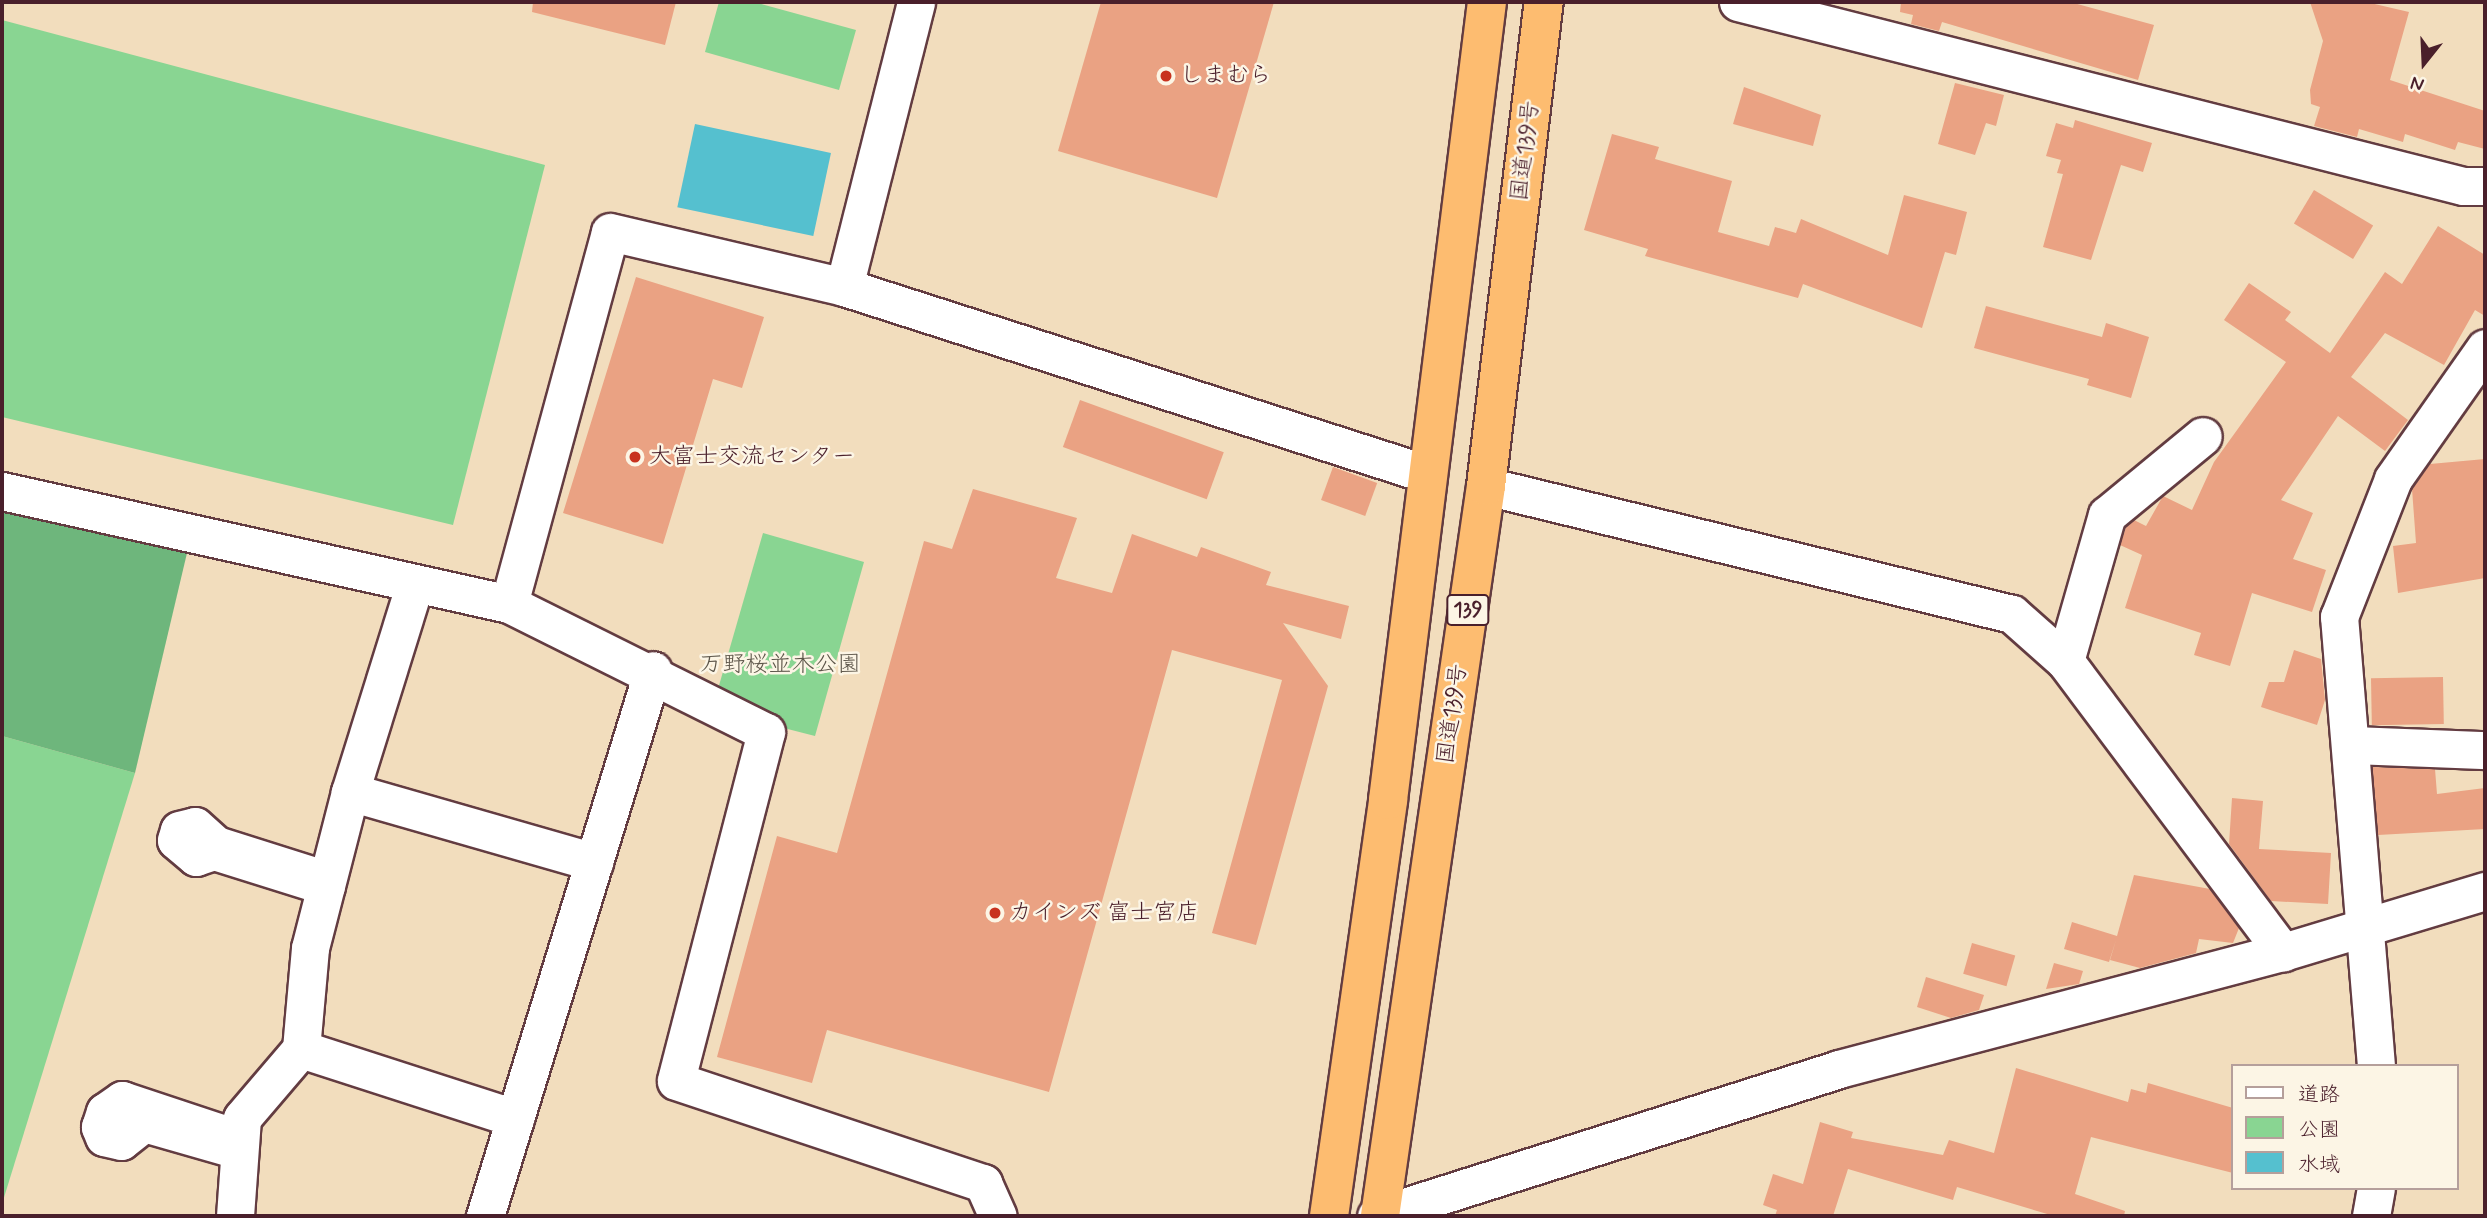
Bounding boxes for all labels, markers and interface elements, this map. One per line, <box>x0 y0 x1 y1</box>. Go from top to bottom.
north arrow <box>2389 28 2459 98</box>
place label: しまむら <box>1180 62 1272 90</box>
marker: しまむら <box>1158 68 1174 84</box>
text: N <box>2407 70 2427 97</box>
street label: 国道139号 <box>1506 99 1546 203</box>
place label: 大富士交流センター <box>649 443 856 471</box>
marker: 大富士交流センター <box>627 449 643 465</box>
road number: 139 <box>1445 592 1491 628</box>
park label: 万野桜並木公園 <box>700 651 860 679</box>
street label: 国道139号 <box>1432 662 1474 766</box>
place label: カインズ 富士宮店 <box>1009 899 1199 927</box>
marker: カインズ 富士宮店 <box>987 905 1003 921</box>
legend <box>2232 1064 2459 1190</box>
text: 道路 <box>2298 1081 2340 1109</box>
text: 公園 <box>2298 1116 2340 1144</box>
text: 水域 <box>2298 1151 2340 1179</box>

